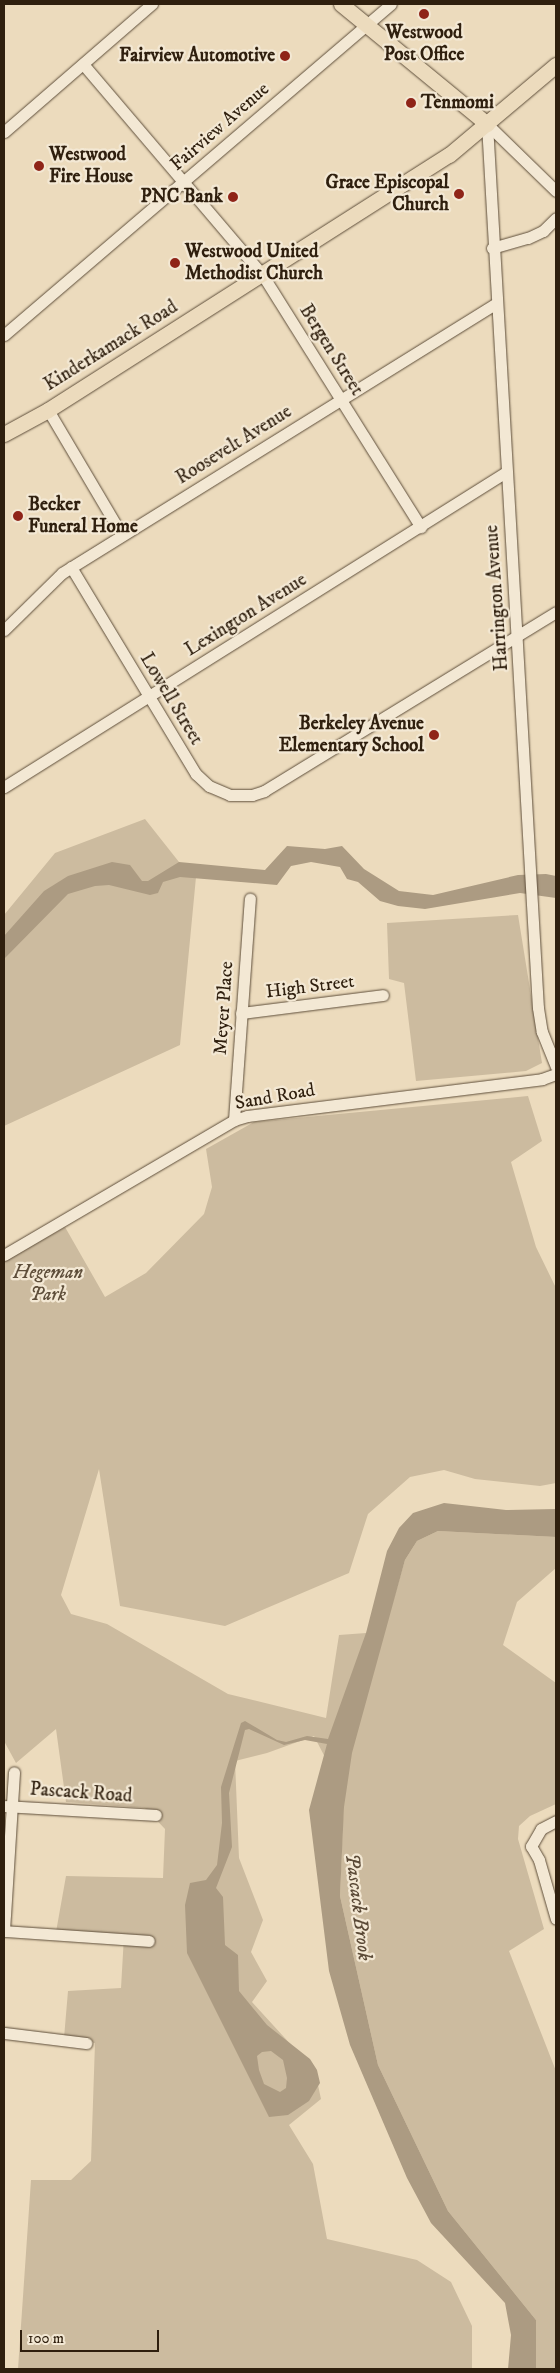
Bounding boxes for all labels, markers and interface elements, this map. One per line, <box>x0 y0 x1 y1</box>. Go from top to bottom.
marker: Westwood Post Office <box>418 8 430 20</box>
place label: Westwood Post Office <box>384 22 464 66</box>
place label: Fairview Automotive <box>119 45 275 67</box>
marker: Fairview Automotive <box>279 50 291 62</box>
street label: Fairview Avenue <box>166 78 274 176</box>
place label: Tenmomi <box>421 92 494 114</box>
marker: Tenmomi <box>405 97 417 109</box>
place label: Westwood Fire House <box>49 144 133 188</box>
marker: Westwood Fire House <box>33 160 45 172</box>
place label: Grace Episcopal Church <box>325 172 449 216</box>
place label: PNC Bank <box>140 186 223 208</box>
marker: Grace Episcopal Church <box>453 188 465 200</box>
marker: PNC Bank <box>227 191 239 203</box>
place label: Westwood United Methodist Church <box>185 241 323 285</box>
marker: Westwood United Methodist Church <box>169 257 181 269</box>
street label: Kinderkamack Road <box>40 296 182 396</box>
street label: Bergen Street <box>294 300 368 400</box>
street label: Roosevelt Avenue <box>172 400 296 490</box>
place label: Becker Funeral Home <box>28 494 138 538</box>
marker: Becker Funeral Home <box>12 510 24 522</box>
street label: Harrington Avenue <box>481 524 513 672</box>
street label: Lexington Avenue <box>181 568 311 662</box>
street label: Lowell Street <box>135 649 207 749</box>
place label: Berkeley Avenue Elementary School <box>279 713 424 757</box>
marker: Berkeley Avenue Elementary School <box>428 729 440 741</box>
street label: Meyer Place <box>209 960 239 1056</box>
street label: High Street <box>264 970 356 1004</box>
street label: Sand Road <box>233 1079 317 1115</box>
park label: Hegeman Park <box>13 1262 83 1306</box>
street label: Pascack Road <box>29 1778 133 1808</box>
water label: Pascack Brook <box>340 1852 376 1962</box>
scale bar <box>22 2320 161 2352</box>
text: 100 m <box>28 2329 64 2348</box>

